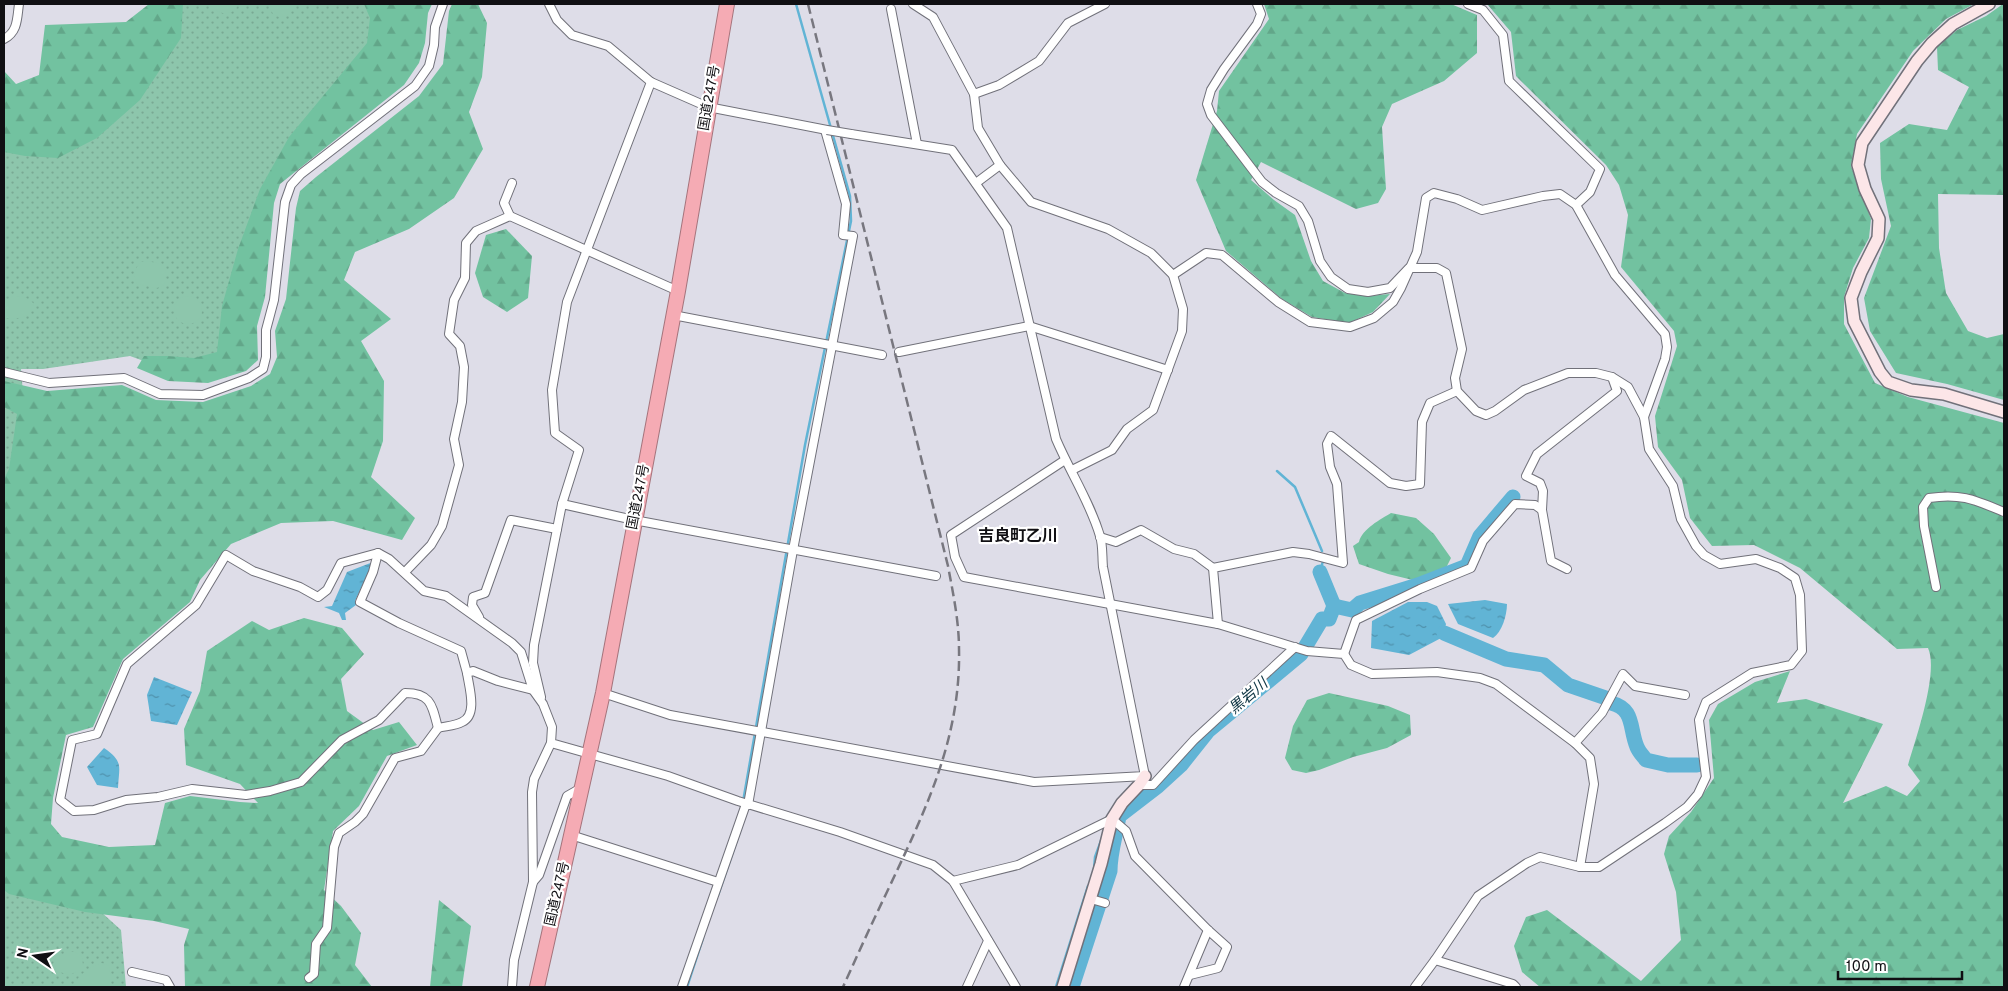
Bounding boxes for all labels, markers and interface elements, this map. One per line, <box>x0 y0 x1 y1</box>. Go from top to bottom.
street label: 国道247号 <box>696 64 724 132</box>
street label: 国道247号 <box>624 463 654 531</box>
district label: 吉良町乙川 <box>978 527 1058 547</box>
water label: 黒岩川 <box>1226 674 1274 719</box>
street label: 国道247号 <box>542 860 574 928</box>
north arrow <box>10 931 60 981</box>
text: N <box>14 947 33 960</box>
scale bar <box>1838 948 1962 980</box>
text: 100 m <box>1846 958 1887 977</box>

